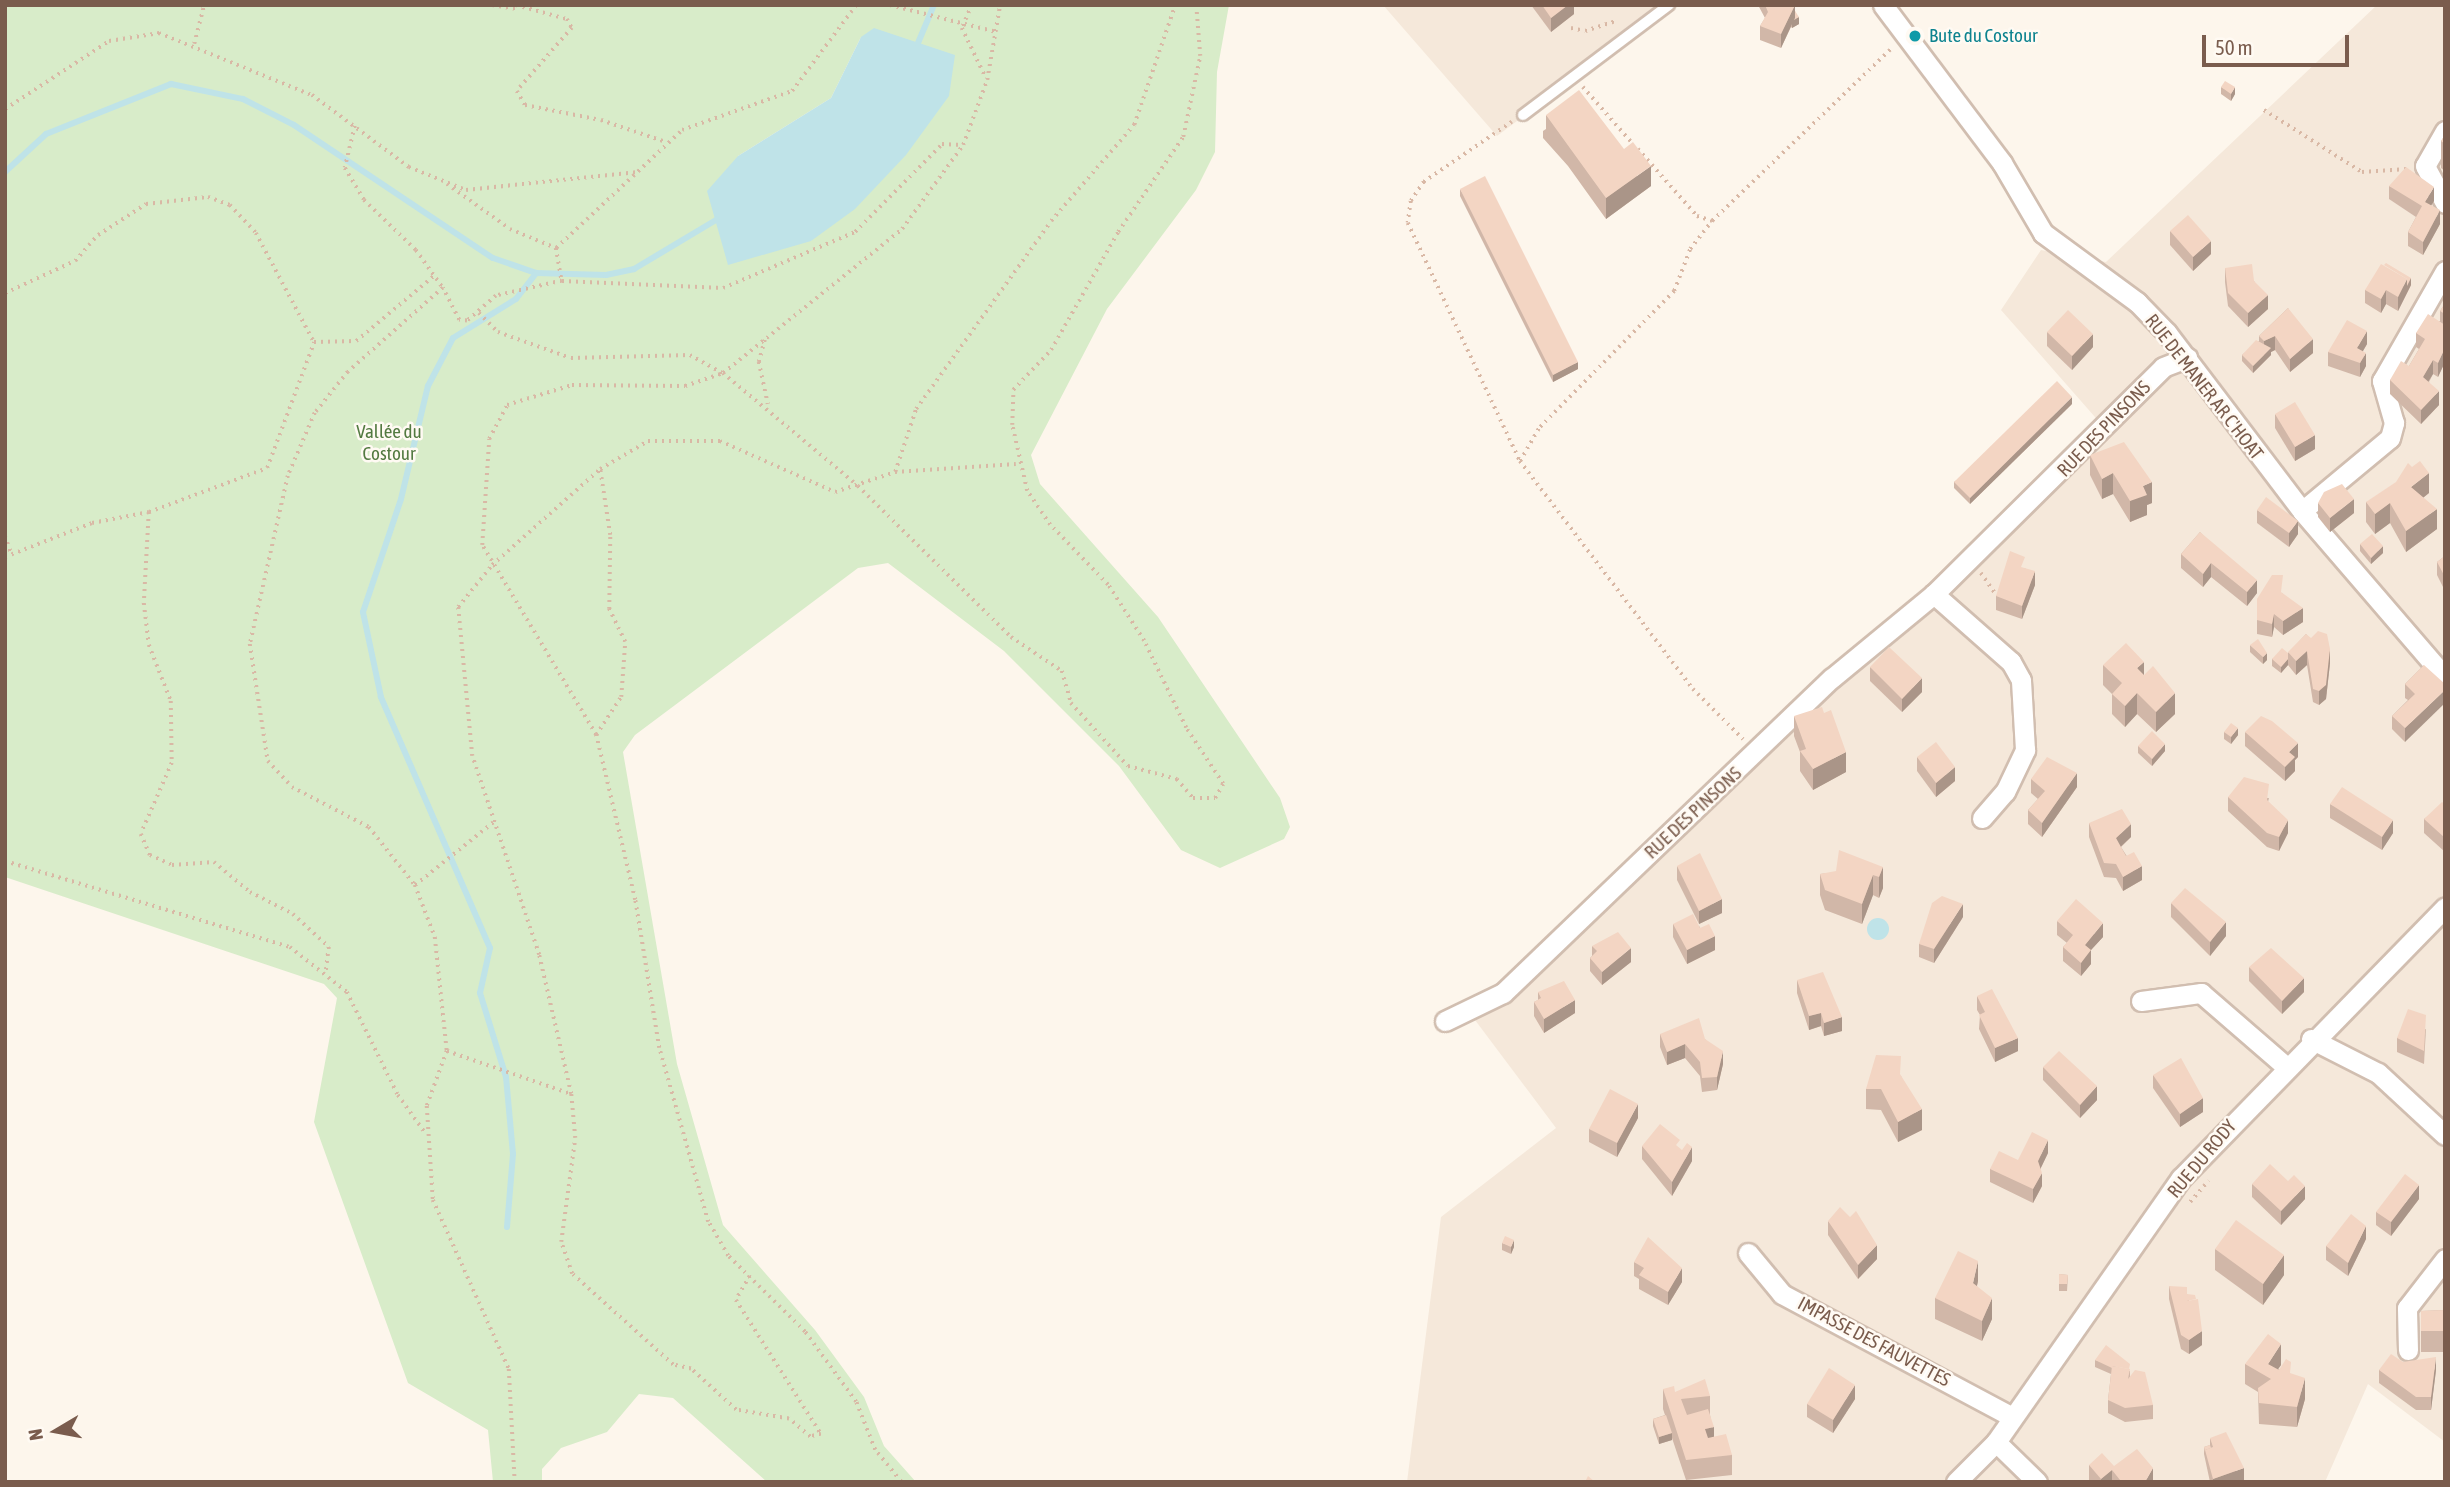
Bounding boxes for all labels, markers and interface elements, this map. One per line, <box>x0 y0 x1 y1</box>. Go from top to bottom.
scale bar <box>2205 21 2352 65</box>
place label: Bute du Costour <box>1929 25 2038 47</box>
marker: Bute du Costour <box>1907 28 1923 44</box>
text: 50 m <box>2215 35 2253 59</box>
street label: RUE DE MANER AR C'HOAT <box>2140 310 2268 464</box>
street label: RUE DES PINSONS <box>2053 376 2155 482</box>
park label: Vallée du Costour <box>356 421 422 465</box>
street label: RUE DES PINSONS <box>1640 762 1746 864</box>
street label: RUE DU RODY <box>2163 1115 2241 1203</box>
street label: IMPASSE DES FAUVETTES <box>1794 1292 1954 1392</box>
north arrow <box>21 1396 91 1466</box>
text: N <box>24 1427 47 1442</box>

